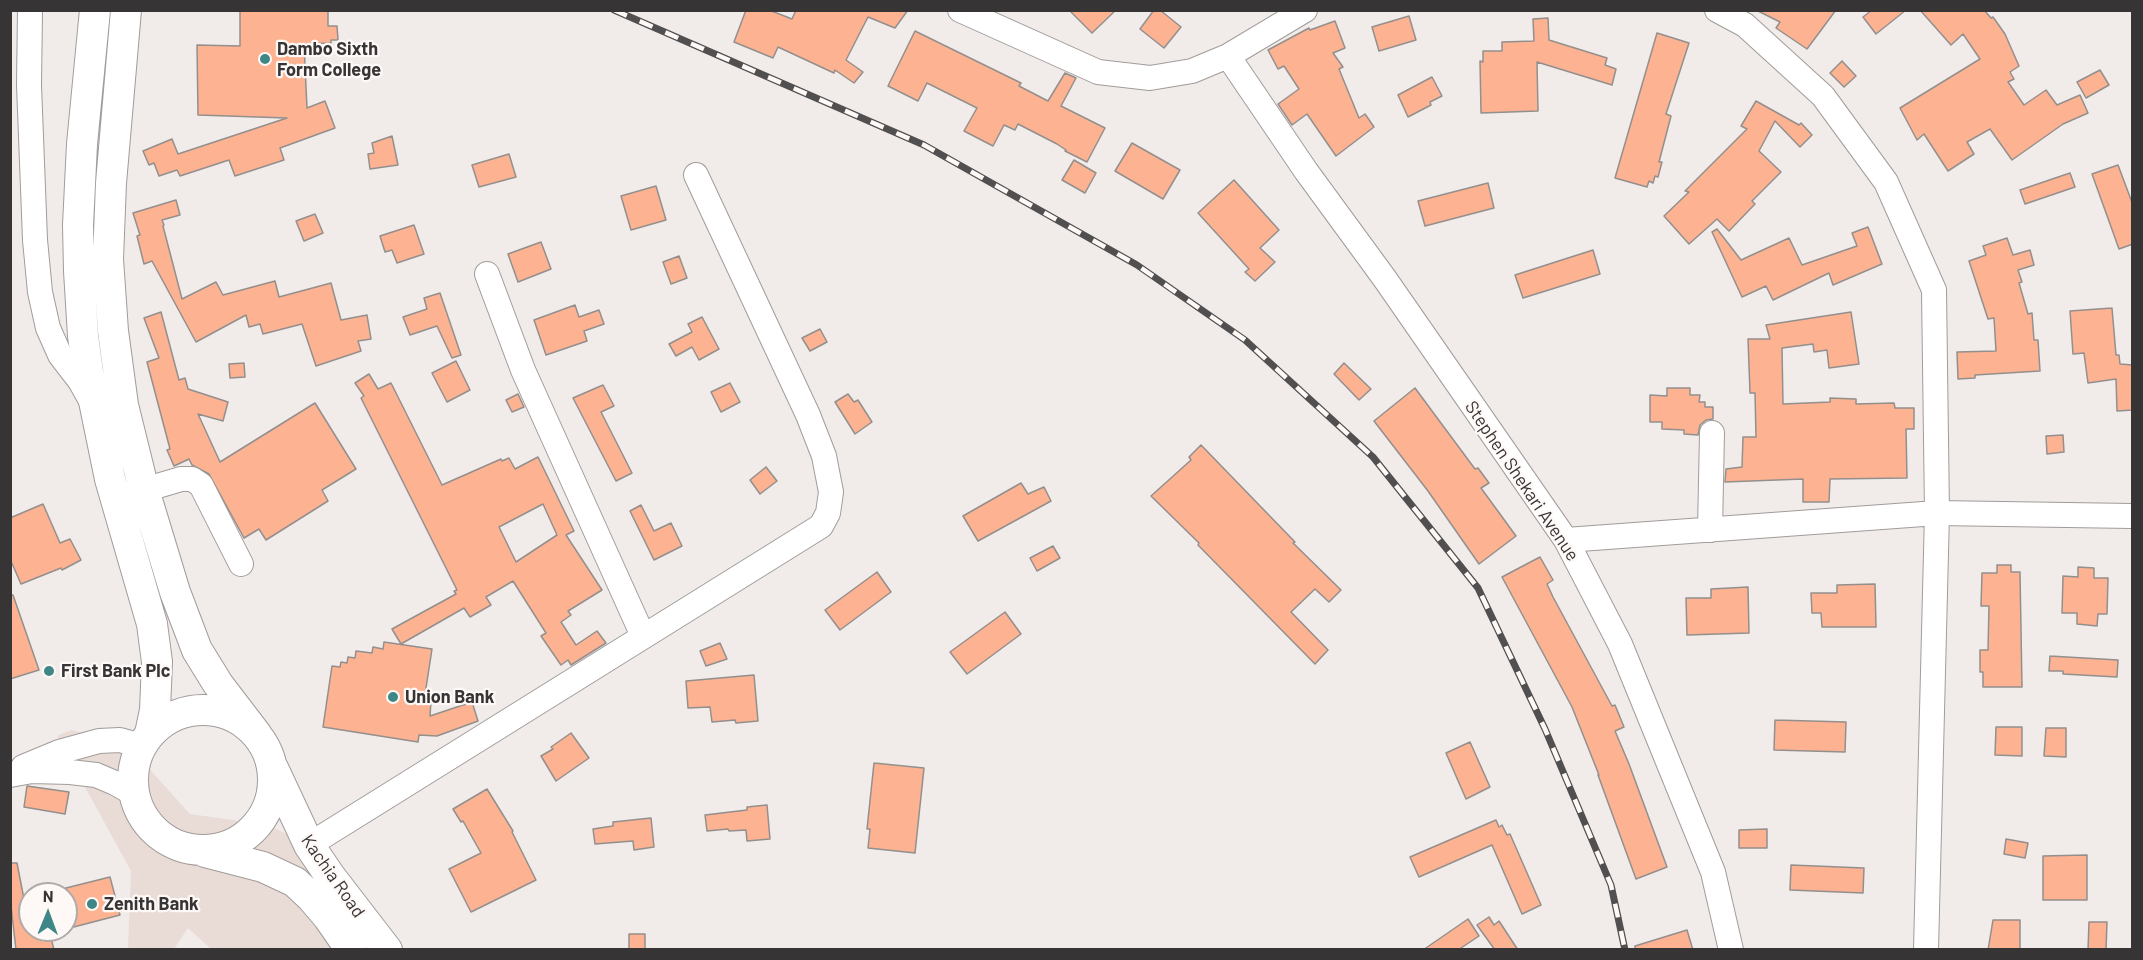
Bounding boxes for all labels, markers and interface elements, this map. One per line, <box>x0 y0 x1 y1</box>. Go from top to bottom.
place label: Dambo Sixth Form College <box>277 38 381 80</box>
marker: Dambo Sixth Form College <box>258 52 272 66</box>
street label: Stephen Shekari Avenue <box>1460 397 1584 565</box>
place label: First Bank Plc <box>61 660 170 682</box>
marker: First Bank Plc <box>42 664 56 678</box>
place label: Union Bank <box>405 686 494 708</box>
marker: Union Bank <box>386 690 400 704</box>
street label: Kachia Road <box>296 830 370 922</box>
north arrow <box>18 882 78 942</box>
text: N <box>43 886 54 905</box>
place label: Zenith Bank <box>104 893 199 915</box>
marker: Zenith Bank <box>85 897 99 911</box>

